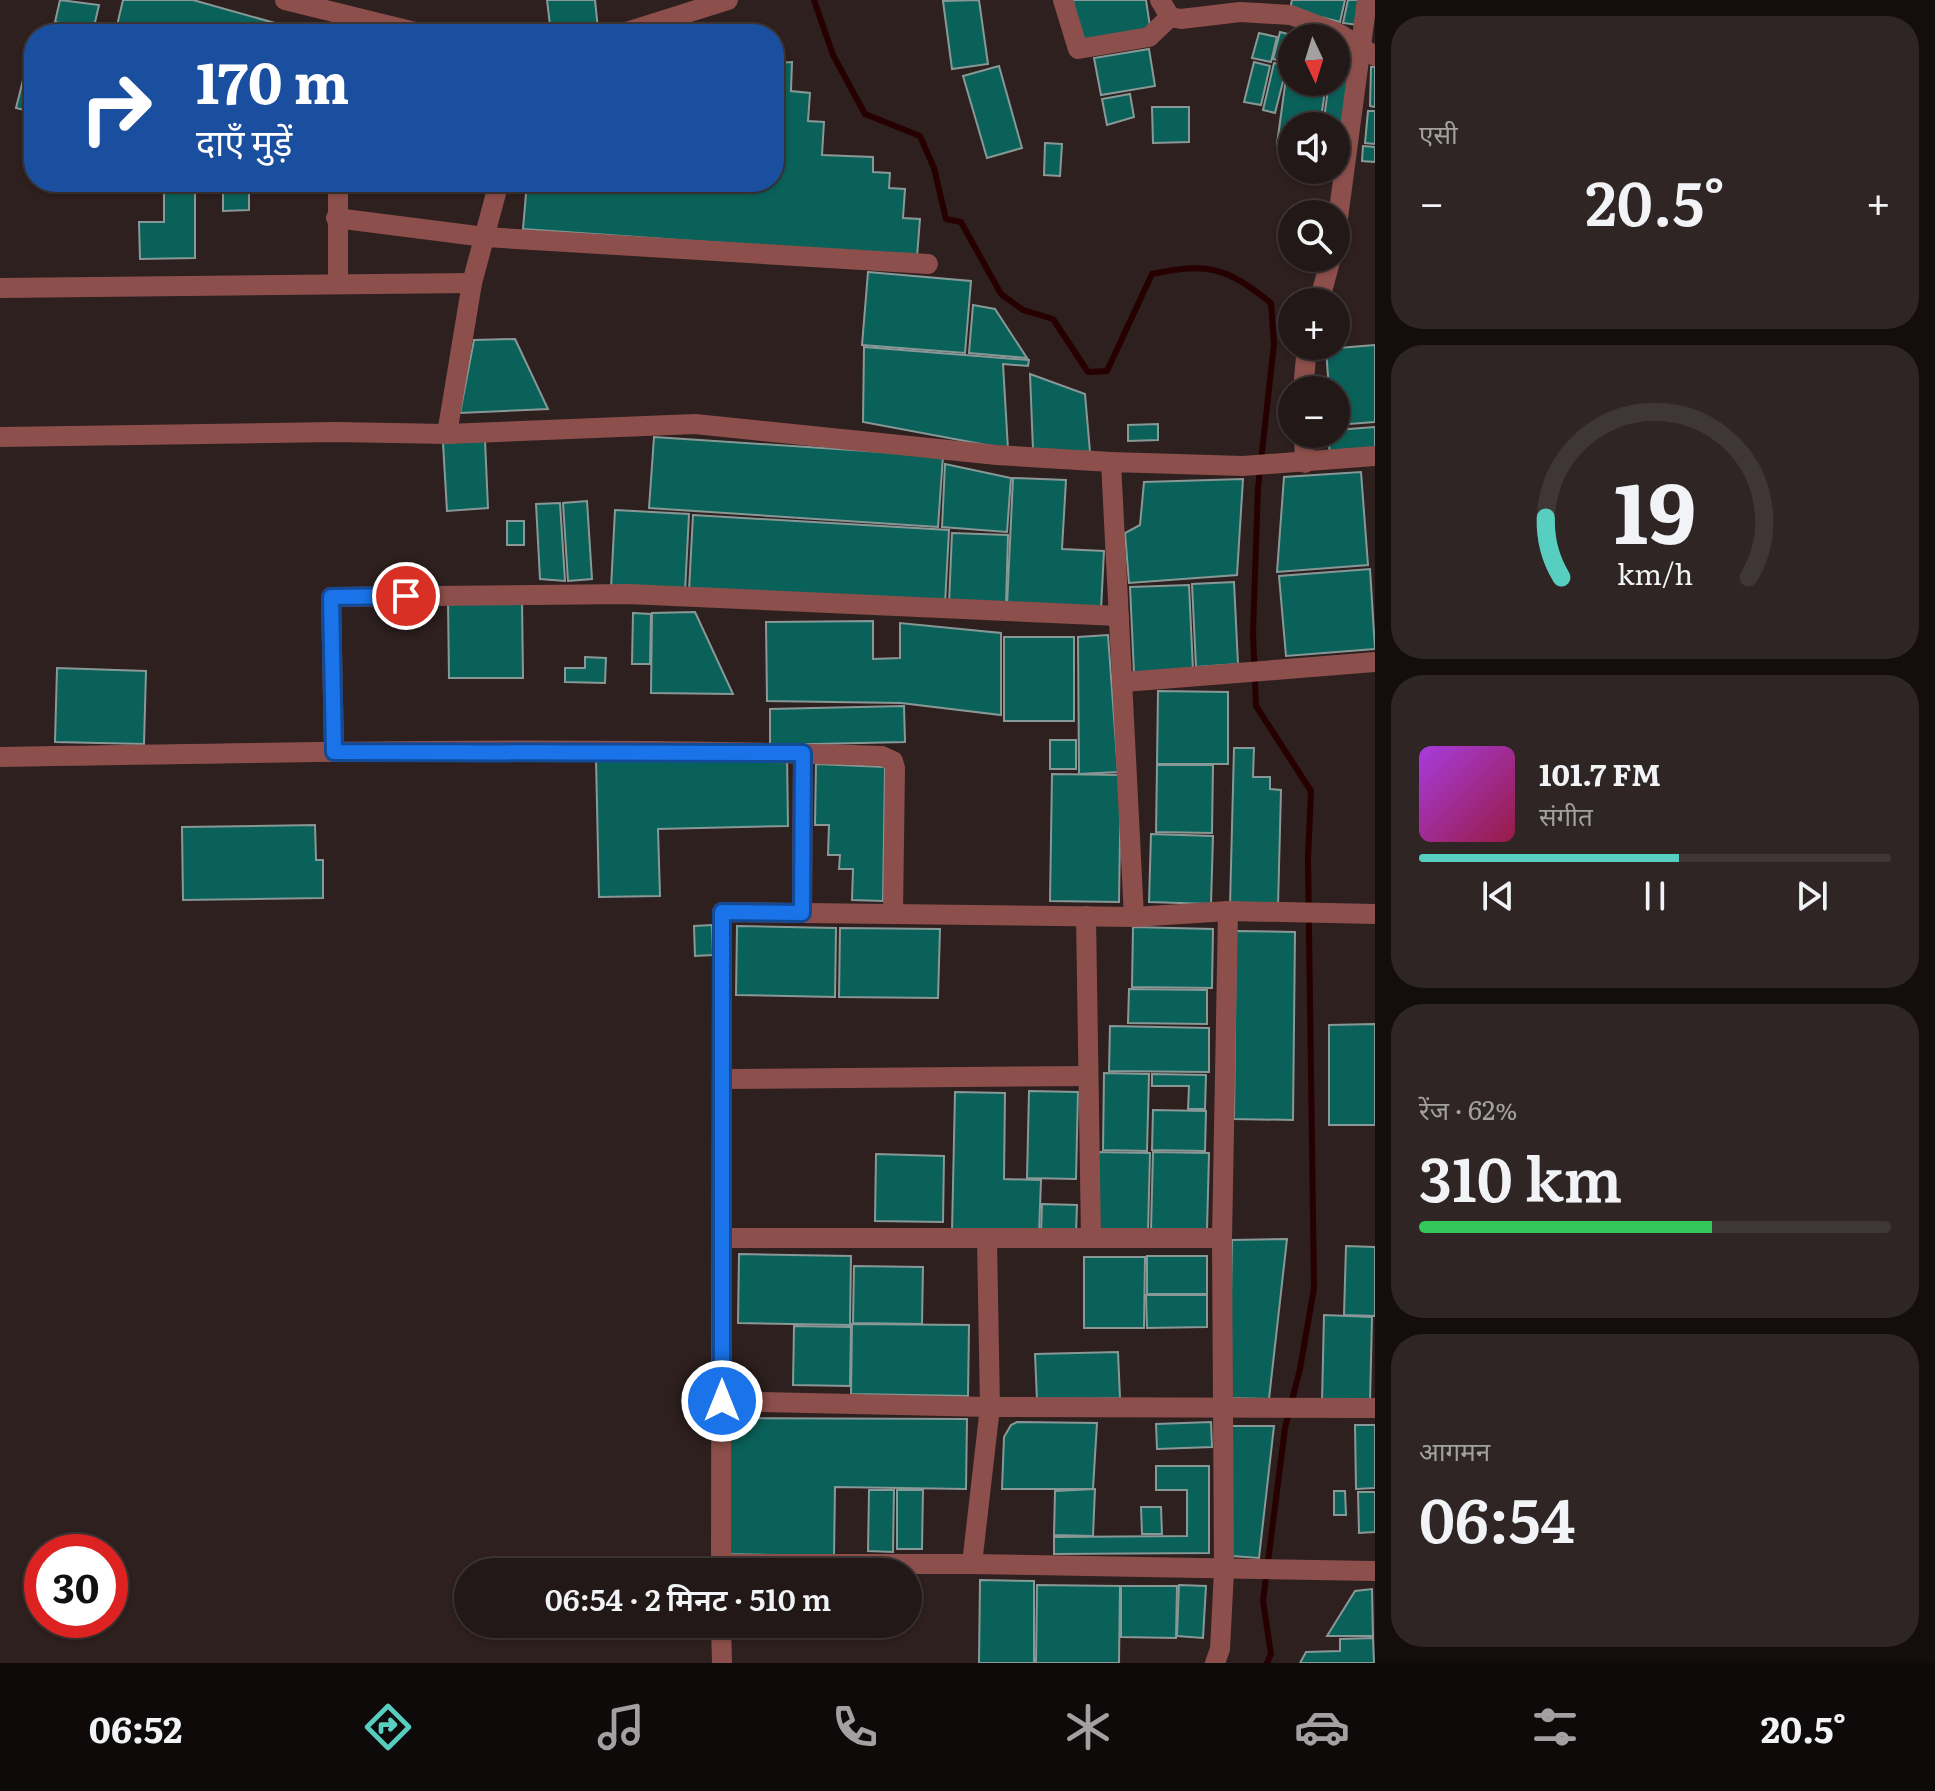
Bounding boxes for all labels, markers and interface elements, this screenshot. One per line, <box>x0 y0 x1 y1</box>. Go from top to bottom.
north arrow <box>1278 24 1350 96</box>
map controls <box>1278 24 1350 448</box>
text: 170 m <box>196 38 349 121</box>
icon: right <box>64 56 168 160</box>
button: sound <box>1278 112 1350 184</box>
text: एसी <box>1419 113 1458 152</box>
text: दाएँ मुड़ें <box>196 114 292 167</box>
text: 20.5° <box>1585 155 1725 244</box>
text: − <box>1419 167 1445 233</box>
text: + <box>1865 167 1891 233</box>
button: search <box>1278 200 1350 272</box>
button: + <box>1278 288 1350 360</box>
button: − <box>1278 376 1350 448</box>
text: 19 <box>1614 446 1696 570</box>
text: km/h <box>1617 551 1693 594</box>
pin <box>372 562 440 630</box>
icon: arrive <box>384 574 428 618</box>
text: 101.7 FM <box>1539 751 1661 795</box>
text: संगीत <box>1539 795 1593 834</box>
icon: previous <box>1476 874 1520 918</box>
icon: pause <box>1633 874 1677 918</box>
icon: next <box>1790 874 1834 918</box>
text: रेंज · 62% <box>1419 1089 1517 1128</box>
text: 310 km <box>1419 1131 1622 1220</box>
position arrow <box>680 1359 764 1443</box>
text: आगमन <box>1419 1430 1490 1469</box>
text: 06:54 <box>1419 1472 1575 1561</box>
speed limit sign: 30 <box>24 1534 128 1638</box>
text: 06:54 · 2 मिनट · 510 m <box>545 1576 831 1620</box>
icon: directions <box>360 1699 416 1755</box>
icon: music <box>593 1699 649 1755</box>
icon: phone <box>827 1699 883 1755</box>
icon: climate <box>1060 1699 1116 1755</box>
icon: car <box>1294 1699 1350 1755</box>
icon: filters <box>1527 1699 1583 1755</box>
text: 06:52 <box>89 1701 182 1754</box>
text: 20.5° <box>1761 1701 1846 1754</box>

